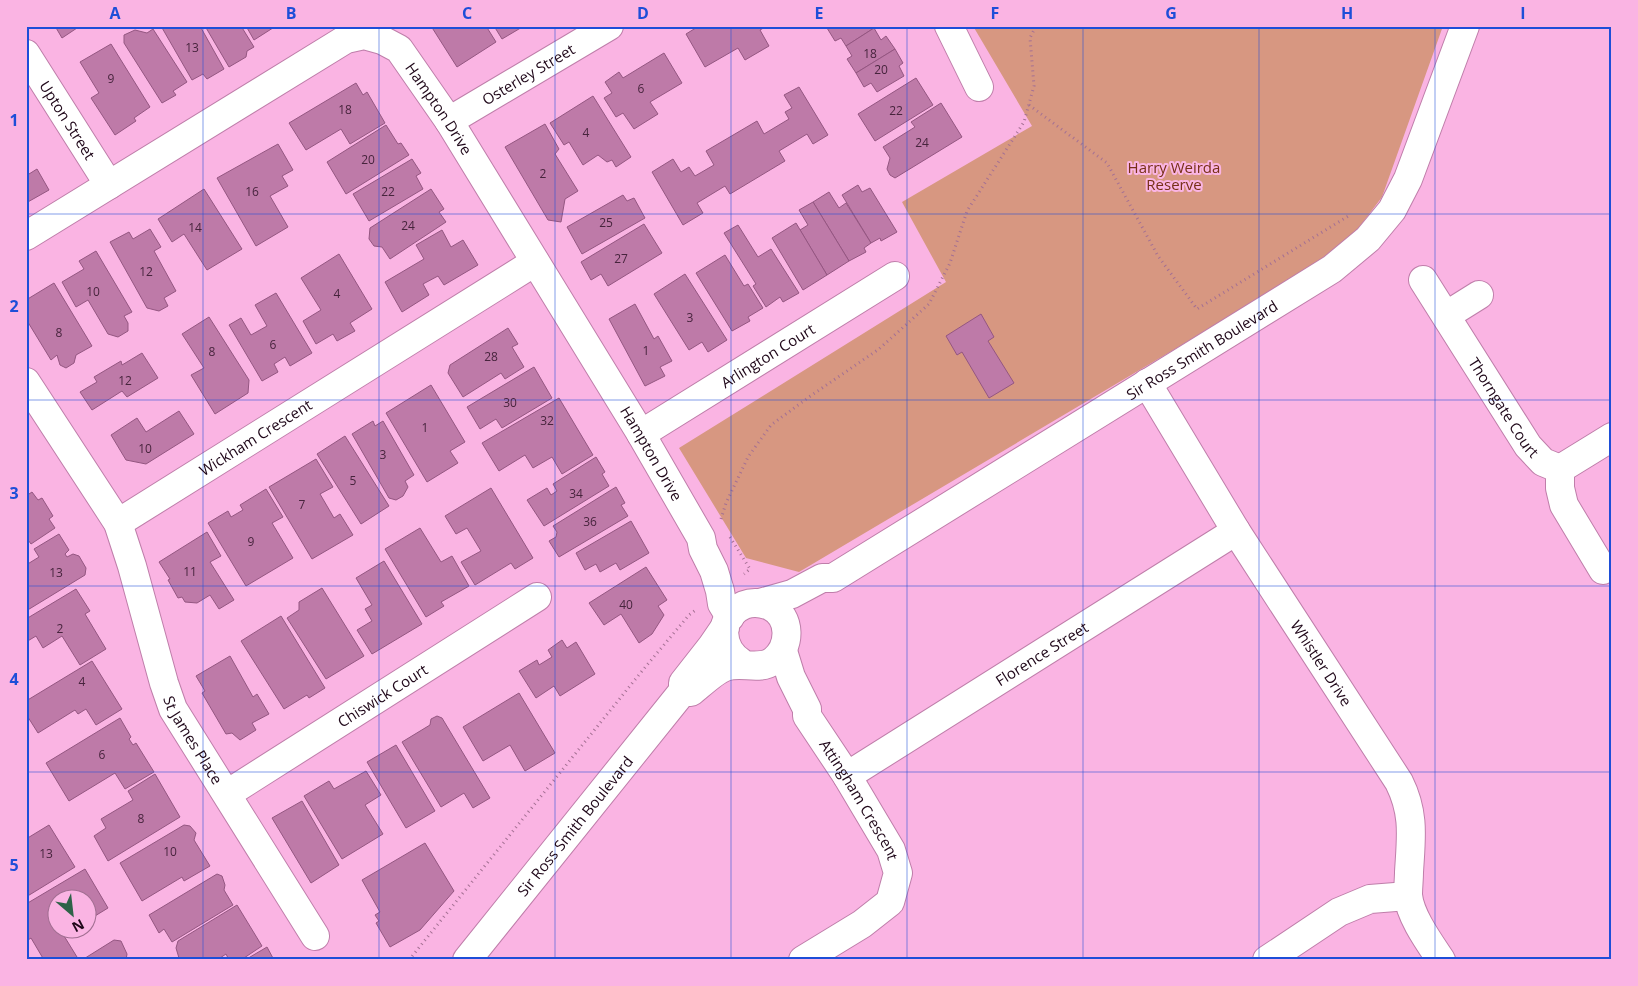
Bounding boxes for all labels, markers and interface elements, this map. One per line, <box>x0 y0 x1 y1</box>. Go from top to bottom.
text: A <box>109 2 121 24</box>
text: B <box>286 2 296 24</box>
text: C <box>462 2 472 24</box>
text: D <box>637 2 649 24</box>
text: E <box>815 2 824 24</box>
text: F <box>991 2 999 24</box>
text: G <box>1165 2 1177 24</box>
text: H <box>1341 2 1353 24</box>
text: I <box>1520 2 1526 24</box>
house number: 13 <box>185 39 199 56</box>
street label: Osterley Street <box>478 39 578 109</box>
house number: 18 <box>863 45 877 62</box>
street label: Hampton Drive <box>401 58 477 158</box>
house number: 20 <box>874 61 888 78</box>
house number: 9 <box>108 70 115 87</box>
street label: Upton Street <box>35 77 100 163</box>
house number: 6 <box>638 80 645 97</box>
house number: 18 <box>338 101 352 118</box>
house number: 22 <box>889 102 903 119</box>
text: 1 <box>9 109 19 131</box>
house number: 4 <box>583 124 590 141</box>
house number: 24 <box>915 134 929 151</box>
house number: 20 <box>361 151 375 168</box>
park label: Harry Weirda Reserve <box>1128 157 1220 194</box>
house number: 2 <box>540 165 547 182</box>
house number: 16 <box>245 183 259 200</box>
house number: 22 <box>381 183 395 200</box>
house number: 25 <box>599 214 613 231</box>
house number: 24 <box>401 217 415 234</box>
house number: 14 <box>188 219 202 236</box>
house number: 27 <box>614 250 628 267</box>
house number: 12 <box>139 263 153 280</box>
house number: 10 <box>86 283 100 300</box>
house number: 4 <box>334 285 341 302</box>
text: 2 <box>9 295 19 317</box>
street label: Sir Ross Smith Boulevard <box>1122 295 1281 404</box>
house number: 3 <box>687 309 694 326</box>
street label: Arlington Court <box>717 318 818 392</box>
house number: 8 <box>56 324 63 341</box>
house number: 6 <box>270 336 277 353</box>
house number: 1 <box>643 342 649 359</box>
house number: 8 <box>209 343 216 360</box>
house number: 28 <box>484 348 498 365</box>
street label: Thorngate Court <box>1464 354 1544 462</box>
house number: 12 <box>118 372 132 389</box>
street label: Wickham Crescent <box>195 394 315 480</box>
house number: 30 <box>503 394 517 411</box>
street label: Hampton Drive <box>616 402 687 504</box>
house number: 32 <box>540 412 554 429</box>
house number: 1 <box>422 419 428 436</box>
house number: 10 <box>138 440 152 457</box>
house number: 3 <box>380 446 387 463</box>
house number: 5 <box>350 472 357 489</box>
text: 3 <box>9 482 19 504</box>
house number: 34 <box>569 485 583 502</box>
house number: 7 <box>299 496 306 513</box>
house number: 36 <box>583 513 597 530</box>
house number: 9 <box>248 533 255 550</box>
house number: 11 <box>183 563 197 580</box>
house number: 13 <box>49 564 63 581</box>
house number: 40 <box>619 596 633 613</box>
street label: Whistler Drive <box>1286 616 1357 710</box>
street label: Florence Street <box>992 617 1092 690</box>
house number: 2 <box>57 620 64 637</box>
street label: Chiswick Court <box>333 659 431 731</box>
text: 4 <box>9 668 19 690</box>
house number: 4 <box>79 673 86 690</box>
street label: St James Place <box>159 693 227 788</box>
street label: Attingham Crescent <box>815 735 903 862</box>
house number: 6 <box>99 746 106 763</box>
street label: Sir Ross Smith Boulevard <box>512 752 637 900</box>
house number: 8 <box>138 810 145 827</box>
house number: 10 <box>163 843 177 860</box>
house number: 13 <box>39 845 53 862</box>
text: 5 <box>9 854 19 876</box>
north arrow <box>48 888 98 938</box>
text: N <box>69 915 88 937</box>

